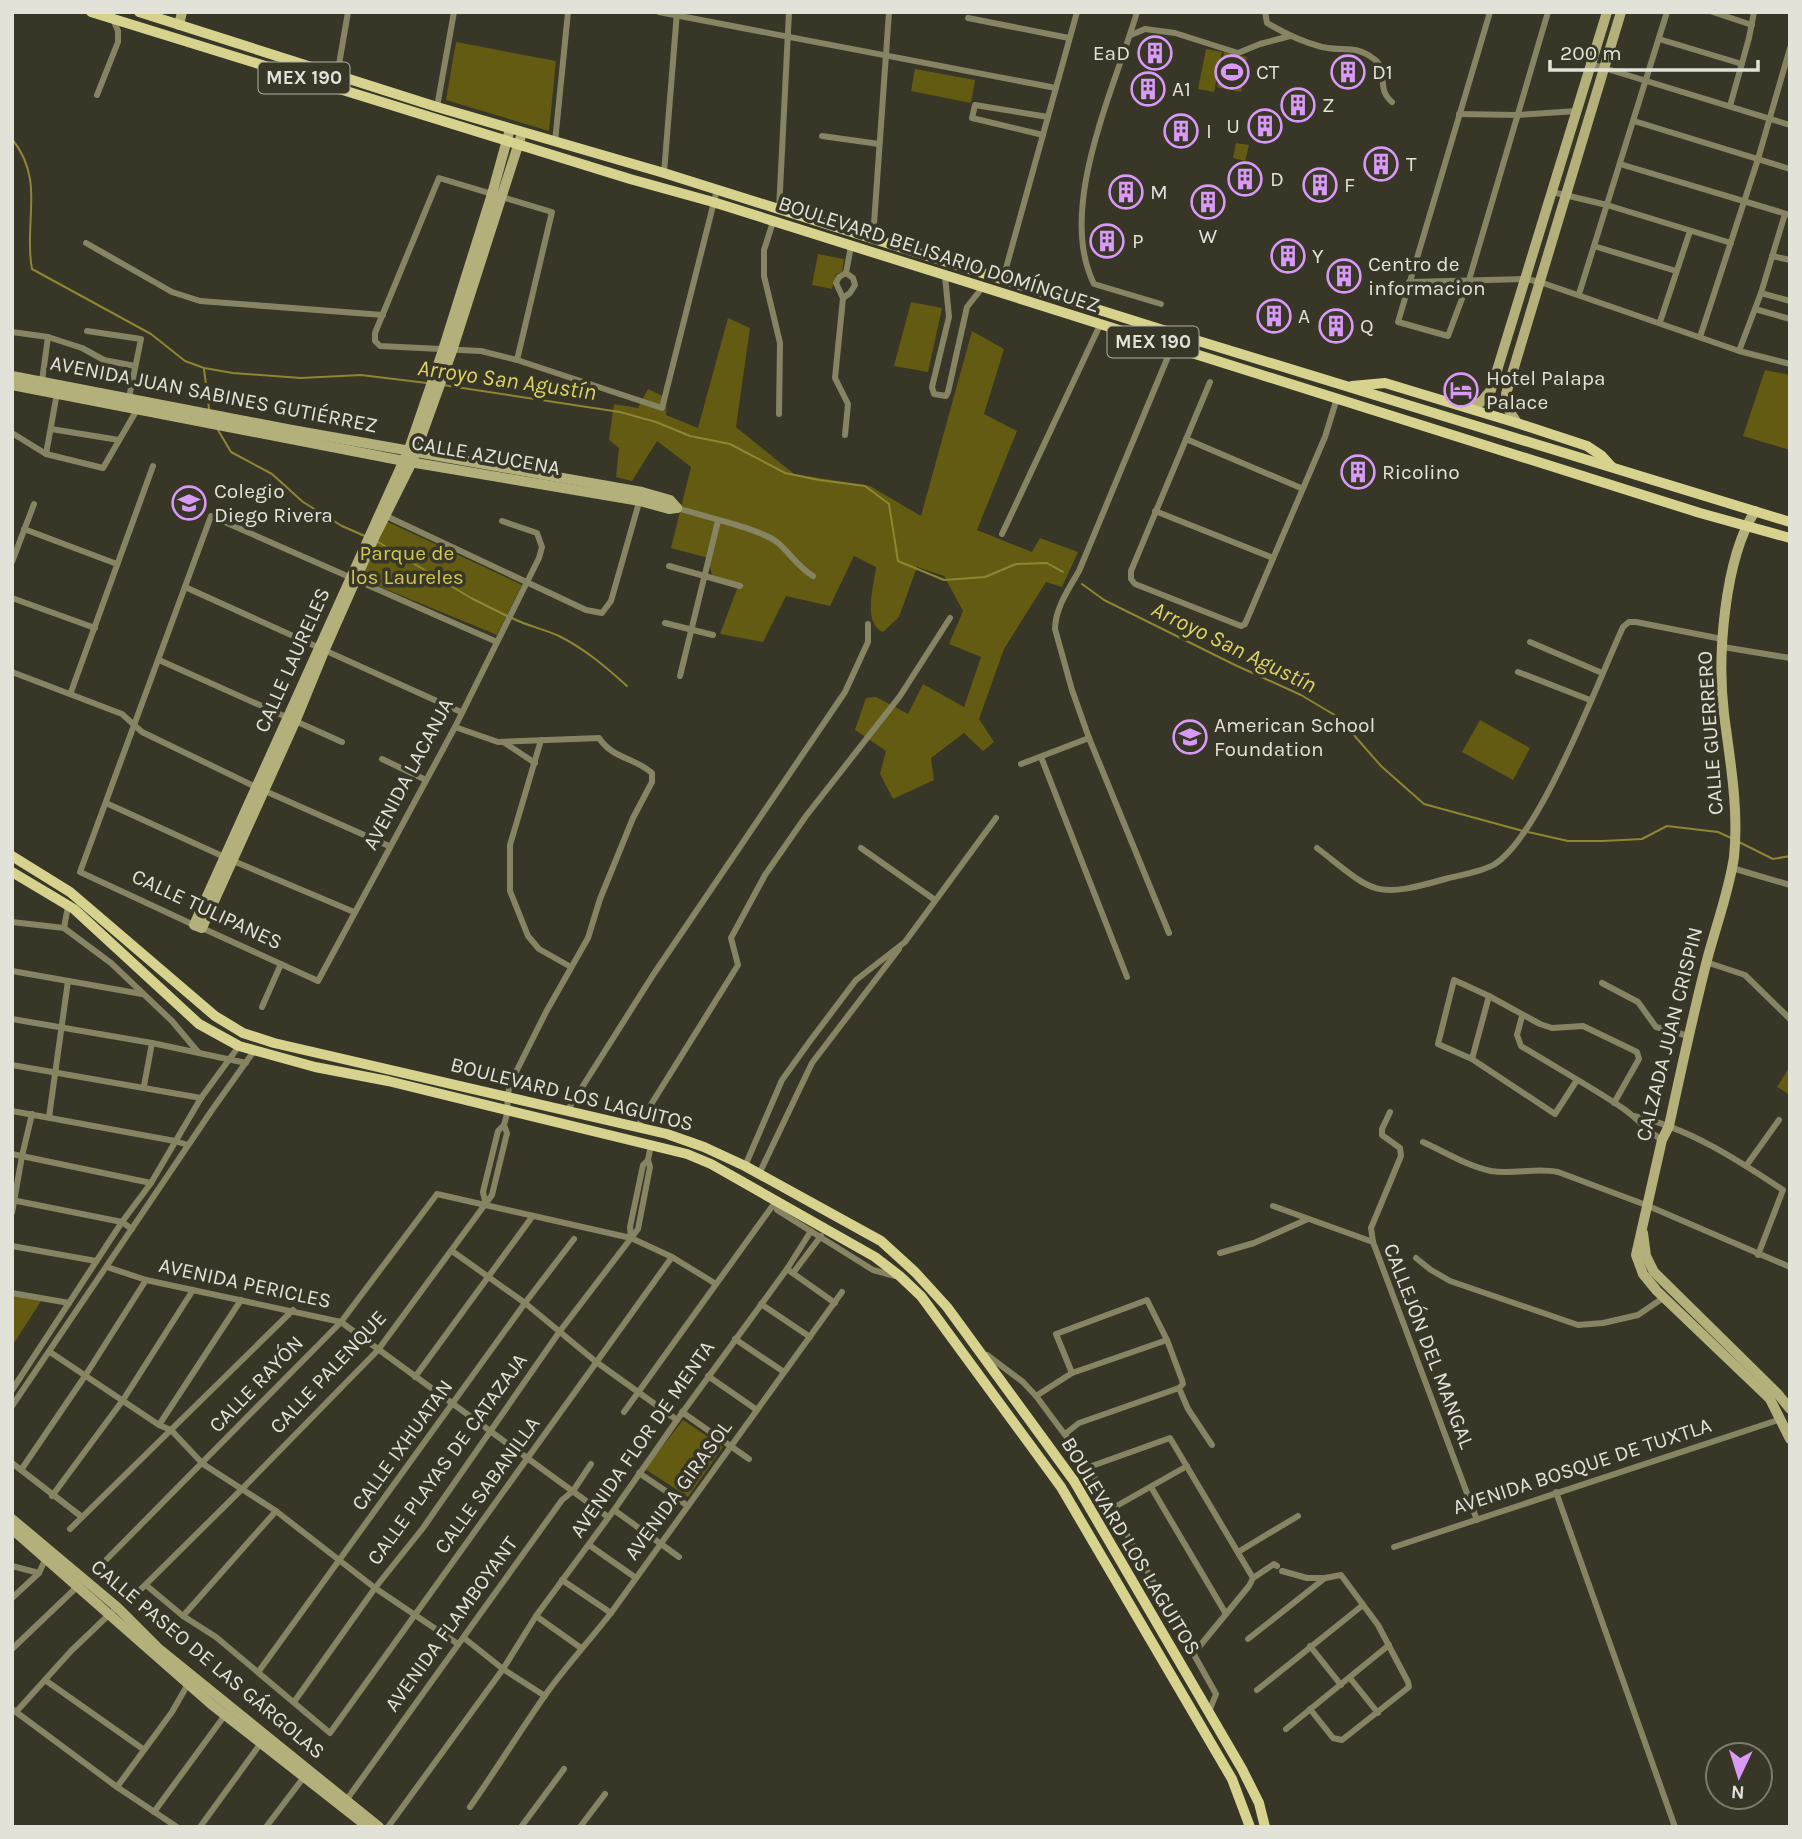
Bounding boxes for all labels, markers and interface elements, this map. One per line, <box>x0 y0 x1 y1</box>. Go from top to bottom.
scale bar <box>1550 28 1758 72</box>
building icon: EaD <box>1136 34 1174 72</box>
place label: EaD <box>1093 41 1130 65</box>
text: 200 m <box>1560 41 1622 65</box>
sports icon: CT <box>1213 53 1251 91</box>
building icon: D1 <box>1329 53 1367 91</box>
place label: CT <box>1256 60 1280 84</box>
place label: D1 <box>1372 60 1393 84</box>
road number: MEX 190 <box>258 62 350 94</box>
building icon: A1 <box>1129 70 1167 108</box>
place label: A1 <box>1172 77 1191 101</box>
building icon: Z <box>1279 86 1317 124</box>
place label: Z <box>1322 93 1334 117</box>
building icon: U <box>1246 107 1284 145</box>
building icon: I <box>1162 112 1200 150</box>
place label: U <box>1226 114 1240 138</box>
place label: I <box>1206 119 1212 143</box>
building icon: T <box>1362 145 1400 183</box>
place label: T <box>1406 152 1417 176</box>
building icon: D <box>1226 160 1264 198</box>
building icon: F <box>1301 166 1339 204</box>
place label: D <box>1270 167 1284 191</box>
building icon: M <box>1107 173 1145 211</box>
place label: F <box>1344 173 1355 197</box>
place label: M <box>1150 180 1168 204</box>
building icon: W <box>1189 183 1227 221</box>
street label: BOULEVARD BELISARIO DOMÍNGUEZ <box>775 191 1103 317</box>
building icon: P <box>1088 222 1126 260</box>
place label: W <box>1199 224 1218 248</box>
place label: P <box>1132 229 1144 253</box>
building icon: Y <box>1269 237 1307 275</box>
place label: Y <box>1312 244 1324 268</box>
place label: Centro de informacion <box>1368 252 1486 300</box>
building icon: Centro de informacion <box>1325 257 1363 295</box>
building icon: A <box>1255 297 1293 335</box>
place label: A <box>1298 304 1310 328</box>
building icon: Q <box>1317 307 1355 345</box>
place label: Q <box>1360 314 1374 338</box>
road number: MEX 190 <box>1108 326 1198 358</box>
street label: AVENIDA JUAN SABINES GUTIÉRREZ <box>48 350 380 438</box>
water label: Arroyo San Agustín <box>416 354 598 406</box>
place label: Hotel Palapa Palace <box>1486 366 1606 414</box>
hotel icon: Hotel Palapa Palace <box>1442 371 1480 409</box>
street label: CALLE AZUCENA <box>410 430 562 480</box>
building icon: Ricolino <box>1339 453 1377 491</box>
place label: Ricolino <box>1382 460 1460 484</box>
place label: Colegio Diego Rivera <box>214 479 333 527</box>
school or university icon: Colegio Diego Rivera <box>170 484 208 522</box>
park label: Parque de los Laureles <box>350 541 464 589</box>
street label: CALLE LAURELES <box>249 584 335 736</box>
water label: Arroyo San Agustín <box>1147 595 1321 699</box>
street label: CALLE GUERRERO <box>1692 650 1728 816</box>
street label: AVENIDA LACANJA <box>358 694 458 854</box>
place label: American School Foundation <box>1214 713 1375 761</box>
school or university icon: American School Foundation <box>1171 718 1209 756</box>
street label: CALLE TULIPANES <box>128 864 286 954</box>
street label: CALZADA JUAN CRISPIN <box>1631 924 1707 1144</box>
street label: BOULEVARD LOS LAGUITOS <box>448 1052 696 1136</box>
street label: CALLEJÓN DEL MANGAL <box>1379 1240 1479 1452</box>
street label: AVENIDA PERICLES <box>157 1253 333 1313</box>
street label: CALLE PALENQUE <box>265 1306 391 1438</box>
street label: CALLE RAYÓN <box>204 1331 308 1437</box>
street label: AVENIDA FLOR DE MENTA <box>565 1336 719 1542</box>
street label: CALLE PLAYAS DE CATAZAJA <box>362 1349 532 1569</box>
street label: CALLE IXHUATAN <box>347 1375 457 1515</box>
street label: CALLE SABANILLA <box>429 1412 545 1558</box>
street label: AVENIDA BOSQUE DE TUXTLA <box>1450 1413 1714 1519</box>
street label: AVENIDA GIRASOL <box>619 1415 737 1564</box>
street label: BOULEVARD LOS LAGUITOS <box>1056 1433 1206 1659</box>
street label: AVENIDA FLAMBOYANT <box>380 1532 523 1716</box>
street label: CALLE PASEO DE LAS GÁRGOLAS <box>86 1554 330 1764</box>
north arrow <box>1704 1741 1774 1811</box>
text: N <box>1730 1781 1745 1803</box>

